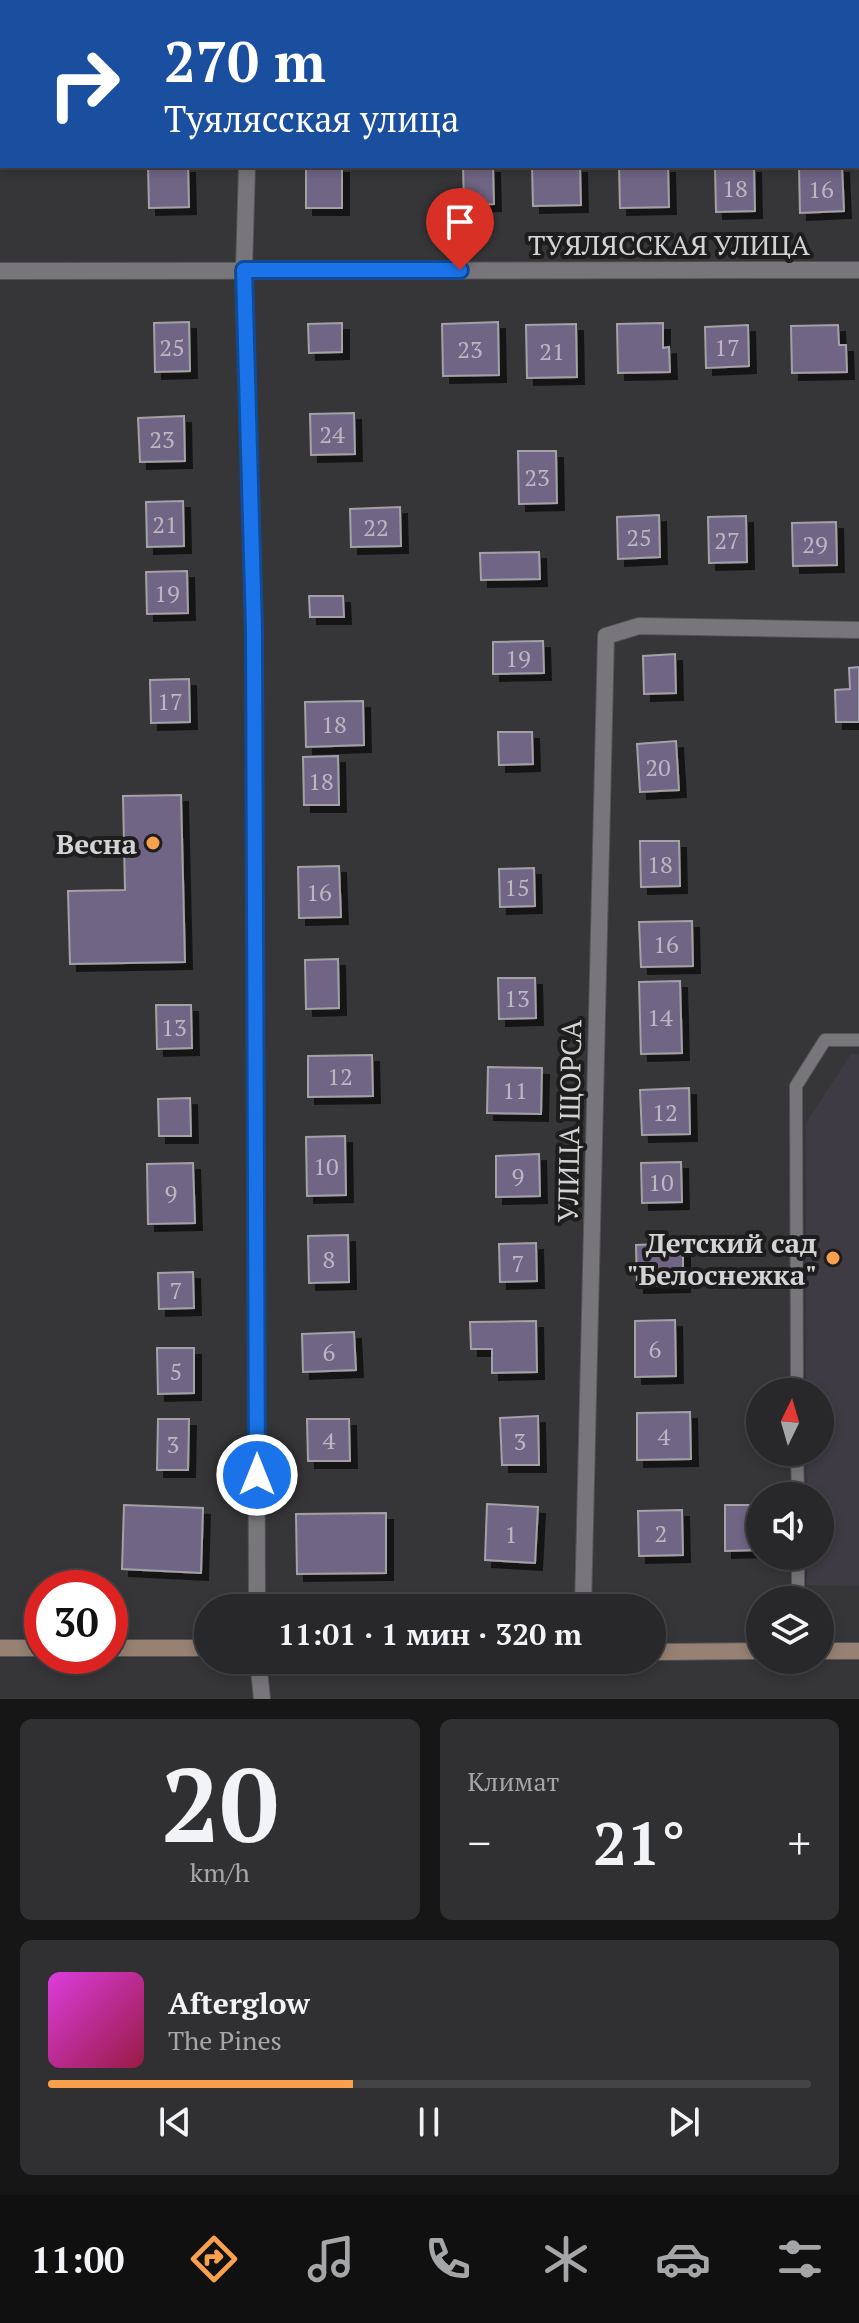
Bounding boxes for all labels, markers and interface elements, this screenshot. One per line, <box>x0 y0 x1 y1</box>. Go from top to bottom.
text: 270 m <box>164 24 326 98</box>
icon: right <box>32 32 136 136</box>
text: Туялясская улица <box>164 95 459 142</box>
house number: 18 <box>722 172 748 204</box>
house number: 16 <box>808 173 834 205</box>
pin <box>426 188 494 270</box>
icon: arrive <box>438 200 482 244</box>
street label: ТУЯЛЯССКАЯ УЛИЦА <box>528 226 811 263</box>
house number: 25 <box>159 331 185 363</box>
house number: 17 <box>714 331 740 363</box>
house number: 23 <box>457 333 483 365</box>
house number: 21 <box>539 335 565 367</box>
house number: 24 <box>319 418 345 450</box>
house number: 23 <box>149 423 175 455</box>
house number: 23 <box>524 461 550 493</box>
house number: 21 <box>152 508 178 540</box>
house number: 22 <box>363 511 389 543</box>
house number: 25 <box>626 521 652 553</box>
house number: 27 <box>714 524 740 556</box>
house number: 29 <box>802 528 828 560</box>
house number: 19 <box>154 577 180 609</box>
house number: 19 <box>505 642 531 674</box>
house number: 17 <box>157 685 183 717</box>
house number: 18 <box>321 708 347 740</box>
house number: 20 <box>645 751 671 783</box>
house number: 18 <box>308 765 334 797</box>
place label: Весна <box>56 825 137 862</box>
marker: Весна <box>144 834 162 852</box>
house number: 18 <box>647 848 673 880</box>
house number: 15 <box>504 871 530 903</box>
house number: 16 <box>306 876 332 908</box>
house number: 16 <box>653 928 679 960</box>
house number: 13 <box>504 982 530 1014</box>
house number: 14 <box>647 1001 673 1033</box>
house number: 13 <box>161 1011 187 1043</box>
street label: УЛИЦА ЩОРСА <box>549 1018 589 1223</box>
house number: 12 <box>327 1060 353 1092</box>
house number: 11 <box>502 1074 528 1106</box>
house number: 12 <box>652 1096 678 1128</box>
house number: 10 <box>313 1150 339 1182</box>
house number: 9 <box>512 1160 524 1192</box>
house number: 10 <box>648 1166 674 1198</box>
house number: 9 <box>165 1177 177 1209</box>
place label: Детский сад "Белоснежка" <box>627 1224 817 1293</box>
house number: 8 <box>323 1243 335 1275</box>
house number: 7 <box>512 1247 524 1279</box>
marker: Детский сад "Белоснежка" <box>824 1249 842 1267</box>
house number: 7 <box>170 1274 182 1306</box>
house number: 6 <box>649 1333 662 1365</box>
house number: 6 <box>323 1336 336 1368</box>
house number: 5 <box>170 1355 182 1387</box>
north arrow <box>746 1378 834 1466</box>
map controls <box>746 1378 834 1674</box>
house number: 4 <box>658 1420 671 1452</box>
house number: 4 <box>323 1424 336 1456</box>
house number: 3 <box>514 1425 526 1457</box>
house number: 3 <box>167 1428 179 1460</box>
position arrow <box>215 1433 299 1517</box>
button: sound <box>746 1482 834 1570</box>
house number: 2 <box>655 1517 667 1549</box>
house number: 1 <box>505 1518 517 1550</box>
speed limit sign: 30 <box>24 1570 128 1674</box>
button: layers <box>746 1586 834 1674</box>
text: 11:01 · 1 мин · 320 m <box>278 1614 582 1654</box>
text: 20 <box>161 1734 279 1872</box>
text: Климат <box>468 1764 559 1798</box>
text: 21° <box>593 1803 686 1882</box>
text: − <box>468 1813 491 1872</box>
text: + <box>788 1813 811 1872</box>
text: km/h <box>190 1855 250 1889</box>
text: Afterglow <box>168 1983 310 2023</box>
text: The Pines <box>168 2023 282 2057</box>
icon: previous <box>153 2100 197 2144</box>
icon: pause <box>407 2100 451 2144</box>
icon: next <box>662 2100 706 2144</box>
icon: directions <box>186 2231 242 2287</box>
icon: music <box>303 2231 359 2287</box>
icon: phone <box>420 2231 476 2287</box>
icon: climate <box>538 2231 594 2287</box>
icon: car <box>655 2231 711 2287</box>
icon: filters <box>772 2231 828 2287</box>
text: 11:00 <box>31 2236 124 2283</box>

